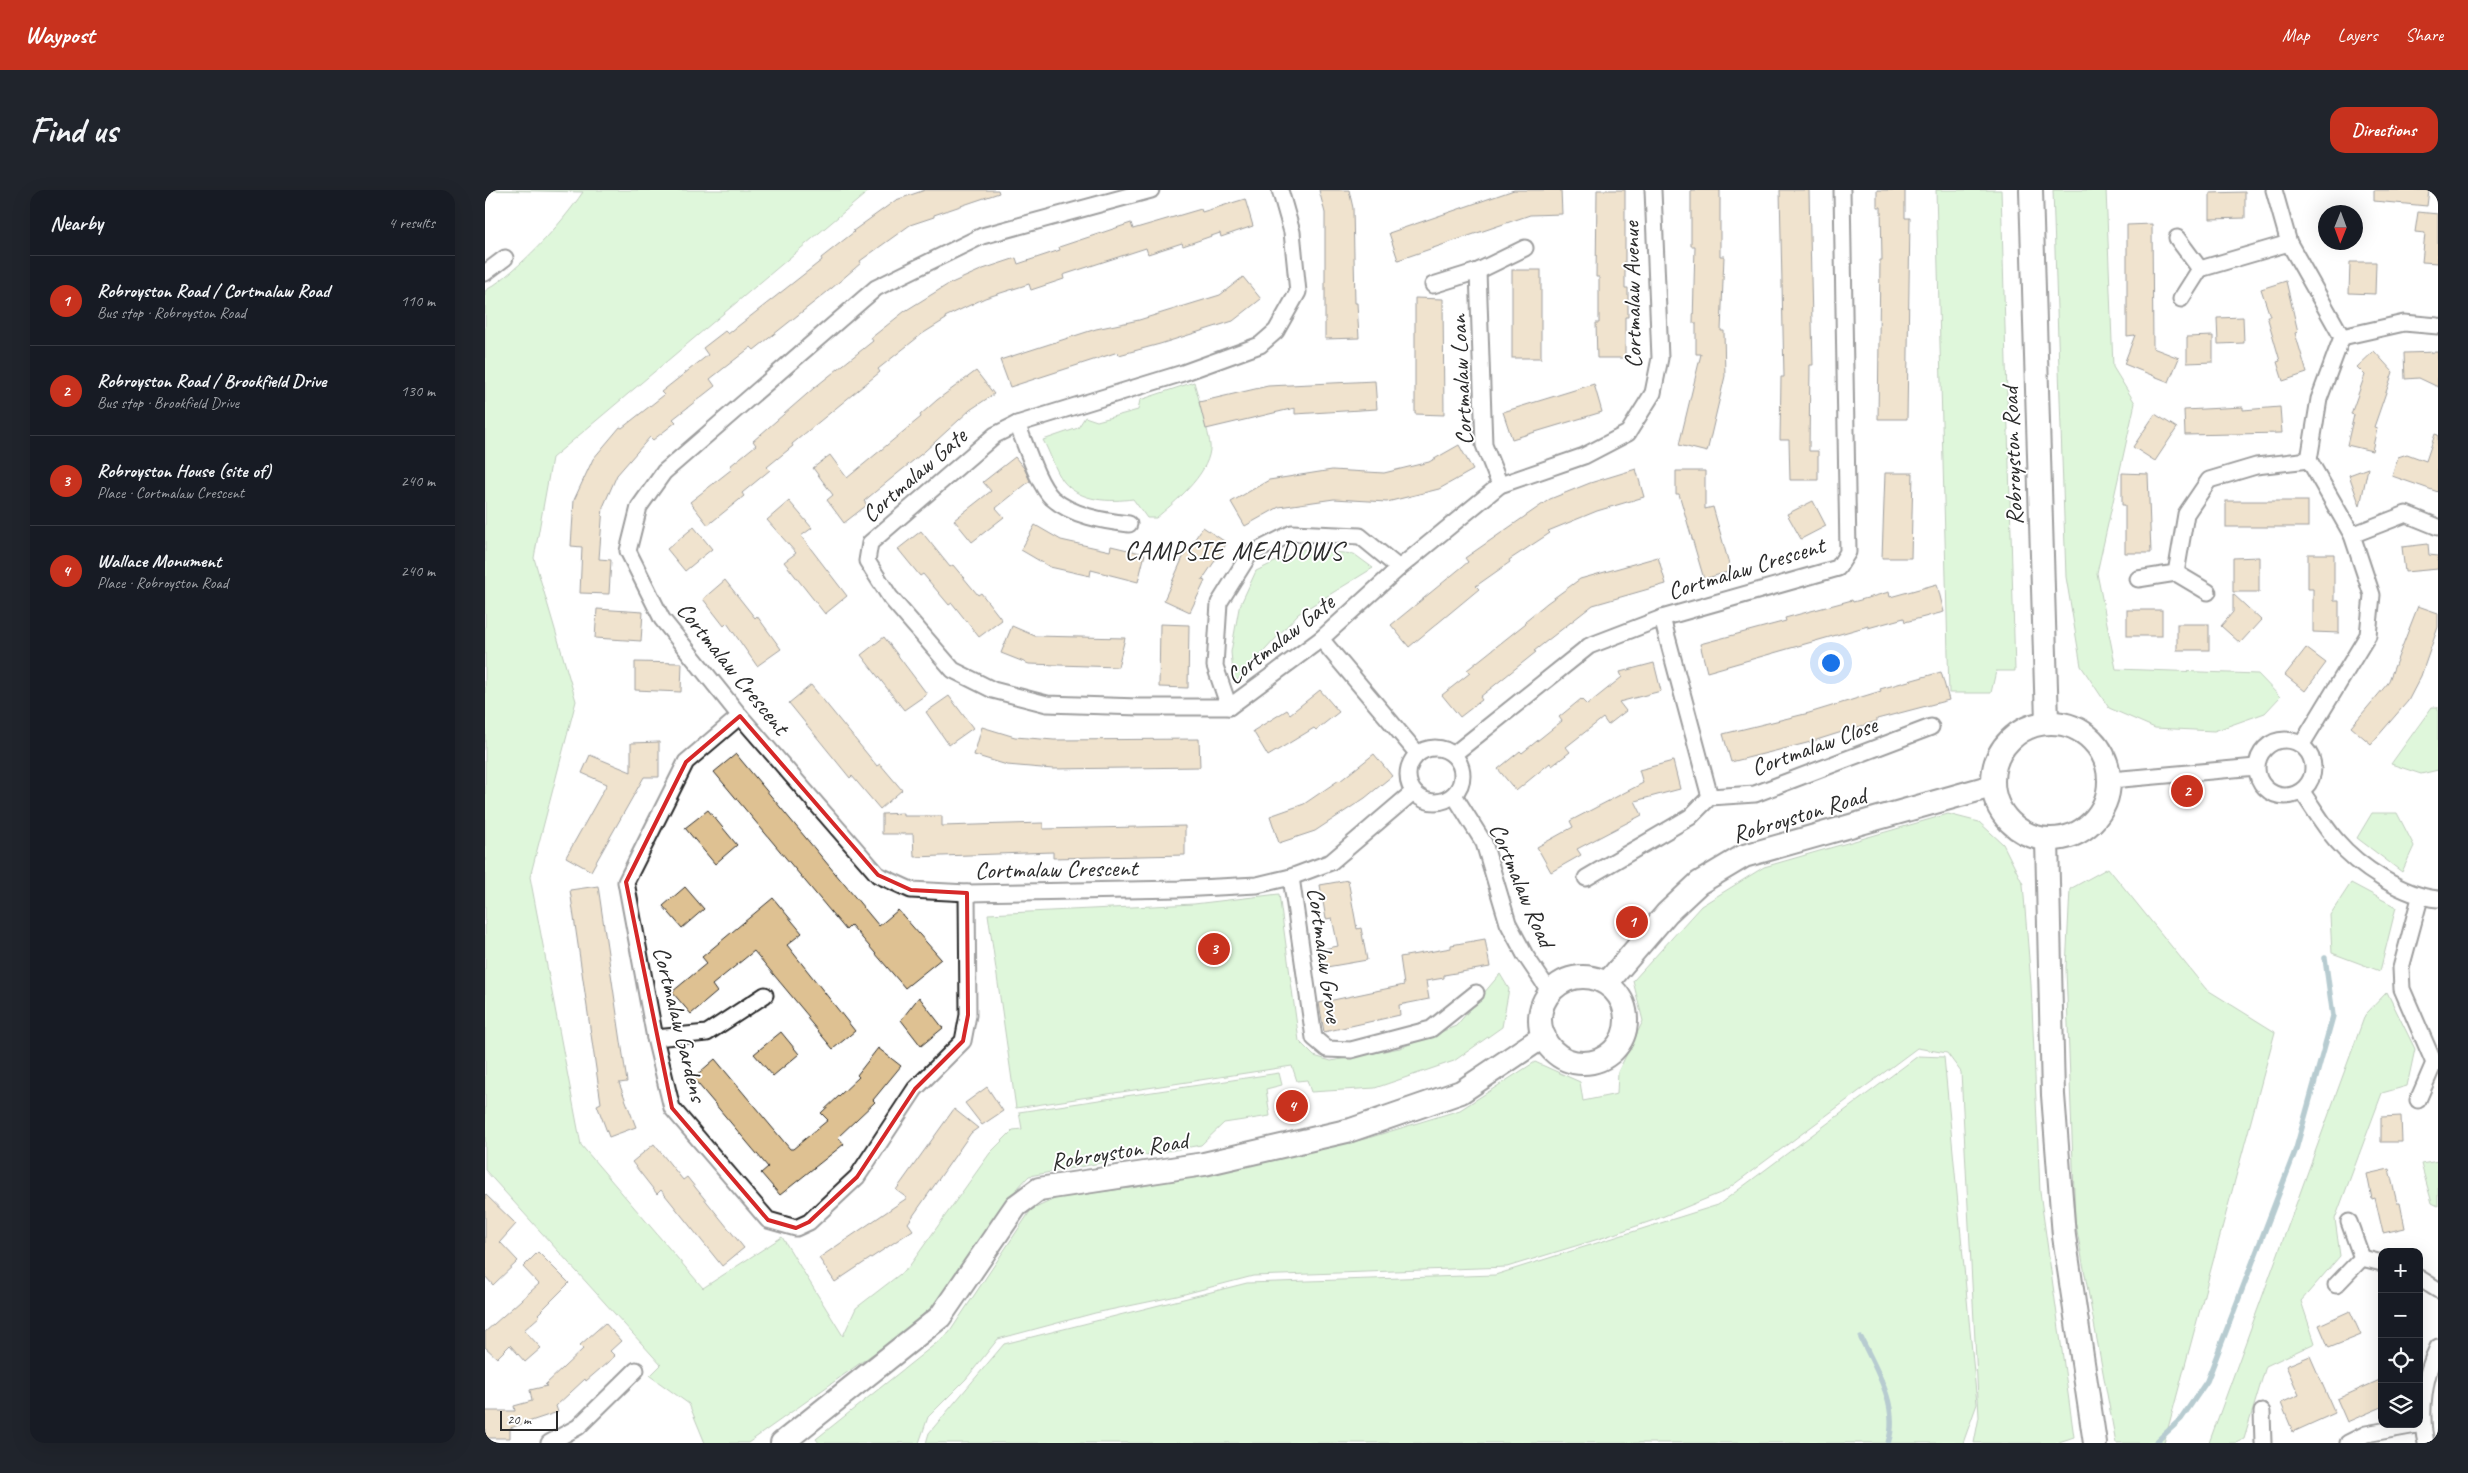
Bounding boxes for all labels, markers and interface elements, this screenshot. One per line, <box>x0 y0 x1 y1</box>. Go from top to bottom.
text: Waypost <box>25 20 95 50</box>
text: Map <box>2282 24 2310 46</box>
text: Layers <box>2338 24 2377 46</box>
text: Share <box>2405 24 2443 46</box>
button: Directions <box>2330 107 2438 153</box>
text: Find us <box>30 108 117 153</box>
north arrow <box>2318 205 2363 250</box>
text: Nearby <box>50 210 103 236</box>
text: 4 results <box>388 213 435 233</box>
street label: Cortmalaw Avenue <box>1616 219 1648 369</box>
text: Robroyston Road / Cortmalaw Road <box>97 279 330 303</box>
text: 1 <box>62 291 70 311</box>
text: 110 m <box>401 291 435 311</box>
text: Bus stop · Robroyston Road <box>97 303 246 323</box>
street label: Cortmalaw Loan <box>1443 313 1479 446</box>
text: Robroyston Road / Brookfield Drive <box>97 369 326 393</box>
text: 2 <box>62 381 70 401</box>
text: 130 m <box>401 381 435 401</box>
street label: Robroyston Road <box>1994 383 2029 526</box>
text: Bus stop · Brookfield Drive <box>97 393 239 413</box>
street label: Cortmalaw Gate <box>855 420 974 529</box>
text: Robroyston House (site of) <box>97 459 271 483</box>
text: 3 <box>62 471 70 491</box>
text: 240 m <box>401 471 435 491</box>
text: Place · Cortmalaw Crescent <box>97 483 244 503</box>
street label: Cortmalaw Crescent <box>1664 529 1830 606</box>
district label: CAMPSIE MEADOWS <box>1125 534 1348 567</box>
text: Wallace Monument <box>97 549 221 573</box>
text: 4 <box>62 561 70 581</box>
text: 240 m <box>401 561 435 581</box>
text: Place · Robroyston Road <box>97 573 228 593</box>
street label: Cortmalaw Gate <box>1220 586 1342 691</box>
street label: Cortmalaw Crescent <box>670 595 797 742</box>
your location <box>1818 650 1844 676</box>
street label: Cortmalaw Close <box>1747 709 1883 783</box>
pin: 2 <box>2171 772 2203 810</box>
street label: Robroyston Road <box>1729 779 1873 850</box>
street label: Cortmalaw Road <box>1482 819 1563 955</box>
street label: Cortmalaw Crescent <box>975 853 1140 885</box>
street label: Cortmalaw Grove <box>1301 885 1350 1027</box>
pin: 1 <box>1616 903 1648 941</box>
pin: 3 <box>1198 930 1230 968</box>
street label: Cortmalaw Gardens <box>646 943 714 1106</box>
pin: 4 <box>1276 1087 1308 1125</box>
street label: Robroyston Road <box>1048 1125 1193 1177</box>
map controls <box>2378 1248 2423 1428</box>
button: + <box>2378 1248 2423 1293</box>
button: − <box>2378 1293 2423 1338</box>
button: locate <box>2378 1338 2423 1383</box>
button: layers <box>2378 1383 2423 1428</box>
scale bar <box>500 1408 557 1431</box>
text: 20 m <box>507 1411 531 1428</box>

